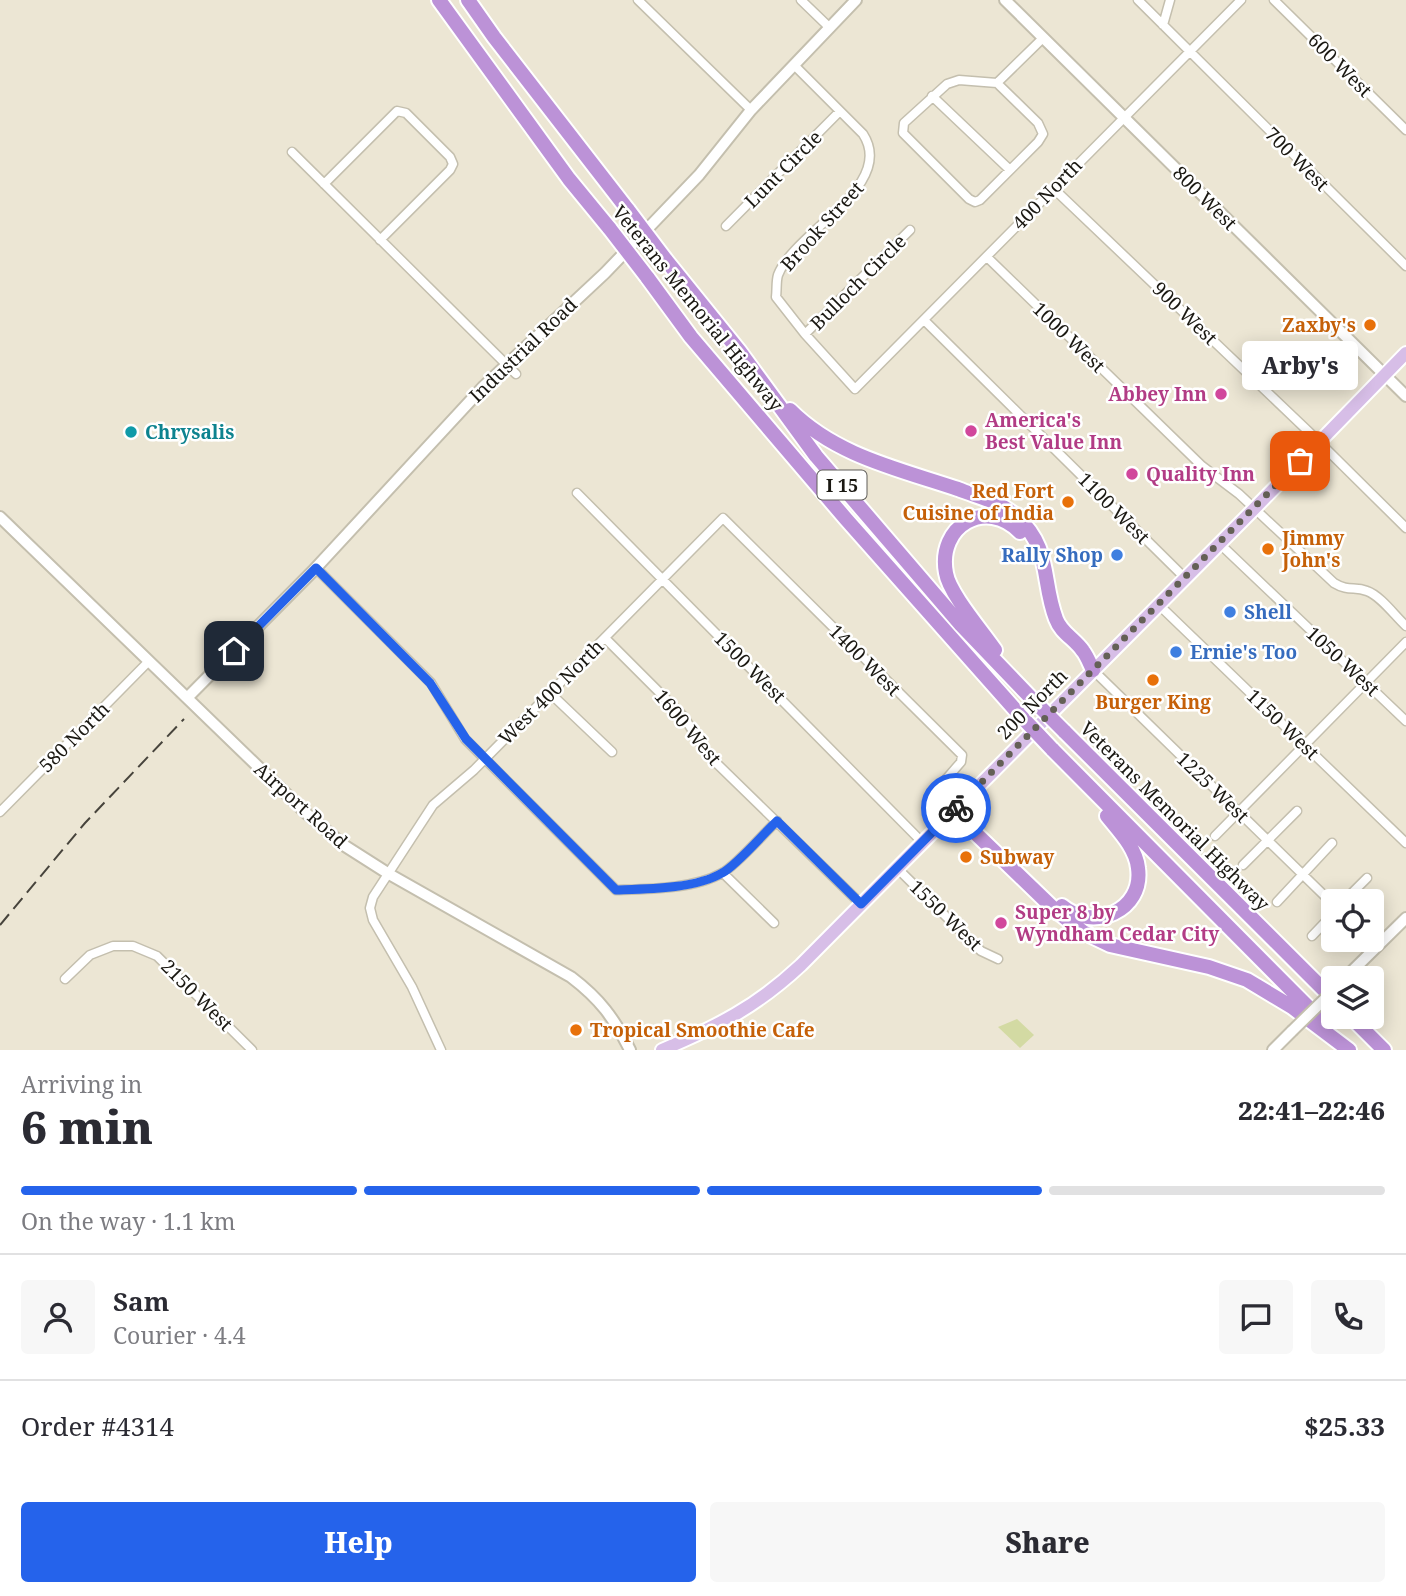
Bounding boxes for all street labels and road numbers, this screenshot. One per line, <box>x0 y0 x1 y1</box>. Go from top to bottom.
street label: 600 West <box>1302 27 1378 103</box>
street label: 700 West <box>1259 121 1335 197</box>
street label: Lunt Circle <box>738 124 828 214</box>
street label: 400 North <box>1006 153 1088 235</box>
street label: 800 West <box>1167 160 1243 236</box>
street label: Brook Street <box>775 175 869 276</box>
street label: Veterans Memorial Highway <box>607 200 789 417</box>
street label: Bulloch Circle <box>804 228 912 336</box>
street label: 900 West <box>1147 276 1223 351</box>
street label: Industrial Road <box>463 292 583 408</box>
street label: 1000 West <box>1027 296 1111 378</box>
street label: 1100 West <box>1072 466 1156 550</box>
road number: I 15 <box>818 471 866 500</box>
street label: 1400 West <box>823 618 907 702</box>
street label: 1050 West <box>1301 620 1386 702</box>
street label: 1500 West <box>708 625 792 709</box>
street label: West 400 North <box>493 634 609 750</box>
street label: 200 North <box>991 663 1073 745</box>
street label: 1150 West <box>1241 683 1325 765</box>
street label: 1600 West <box>649 684 728 771</box>
street label: 580 North <box>33 696 115 778</box>
street label: Veterans Memorial Highway <box>1075 716 1276 917</box>
street label: 1225 West <box>1171 746 1255 828</box>
street label: Airport Road <box>249 756 354 854</box>
street label: 1550 West <box>904 874 988 956</box>
street label: 2150 West <box>155 953 239 1037</box>

